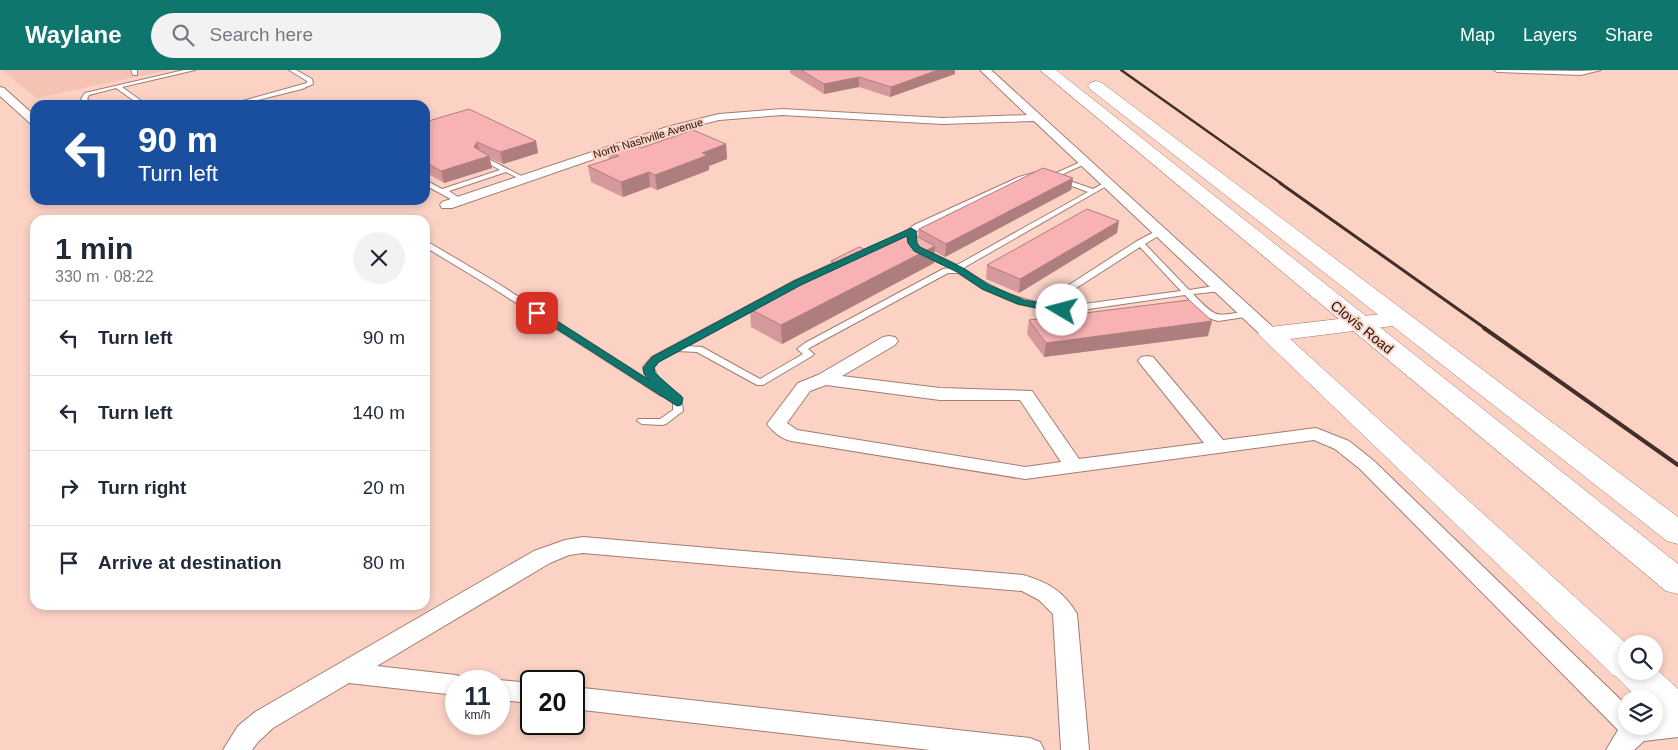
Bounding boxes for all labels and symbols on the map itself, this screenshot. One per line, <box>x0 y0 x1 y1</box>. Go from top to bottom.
street label: North Nashville Avenue <box>592 116 704 160</box>
position arrow <box>1035 283 1087 335</box>
pin <box>516 292 558 334</box>
street label: Clovis Road <box>1328 297 1396 357</box>
speed limit sign: 20 <box>520 670 585 735</box>

